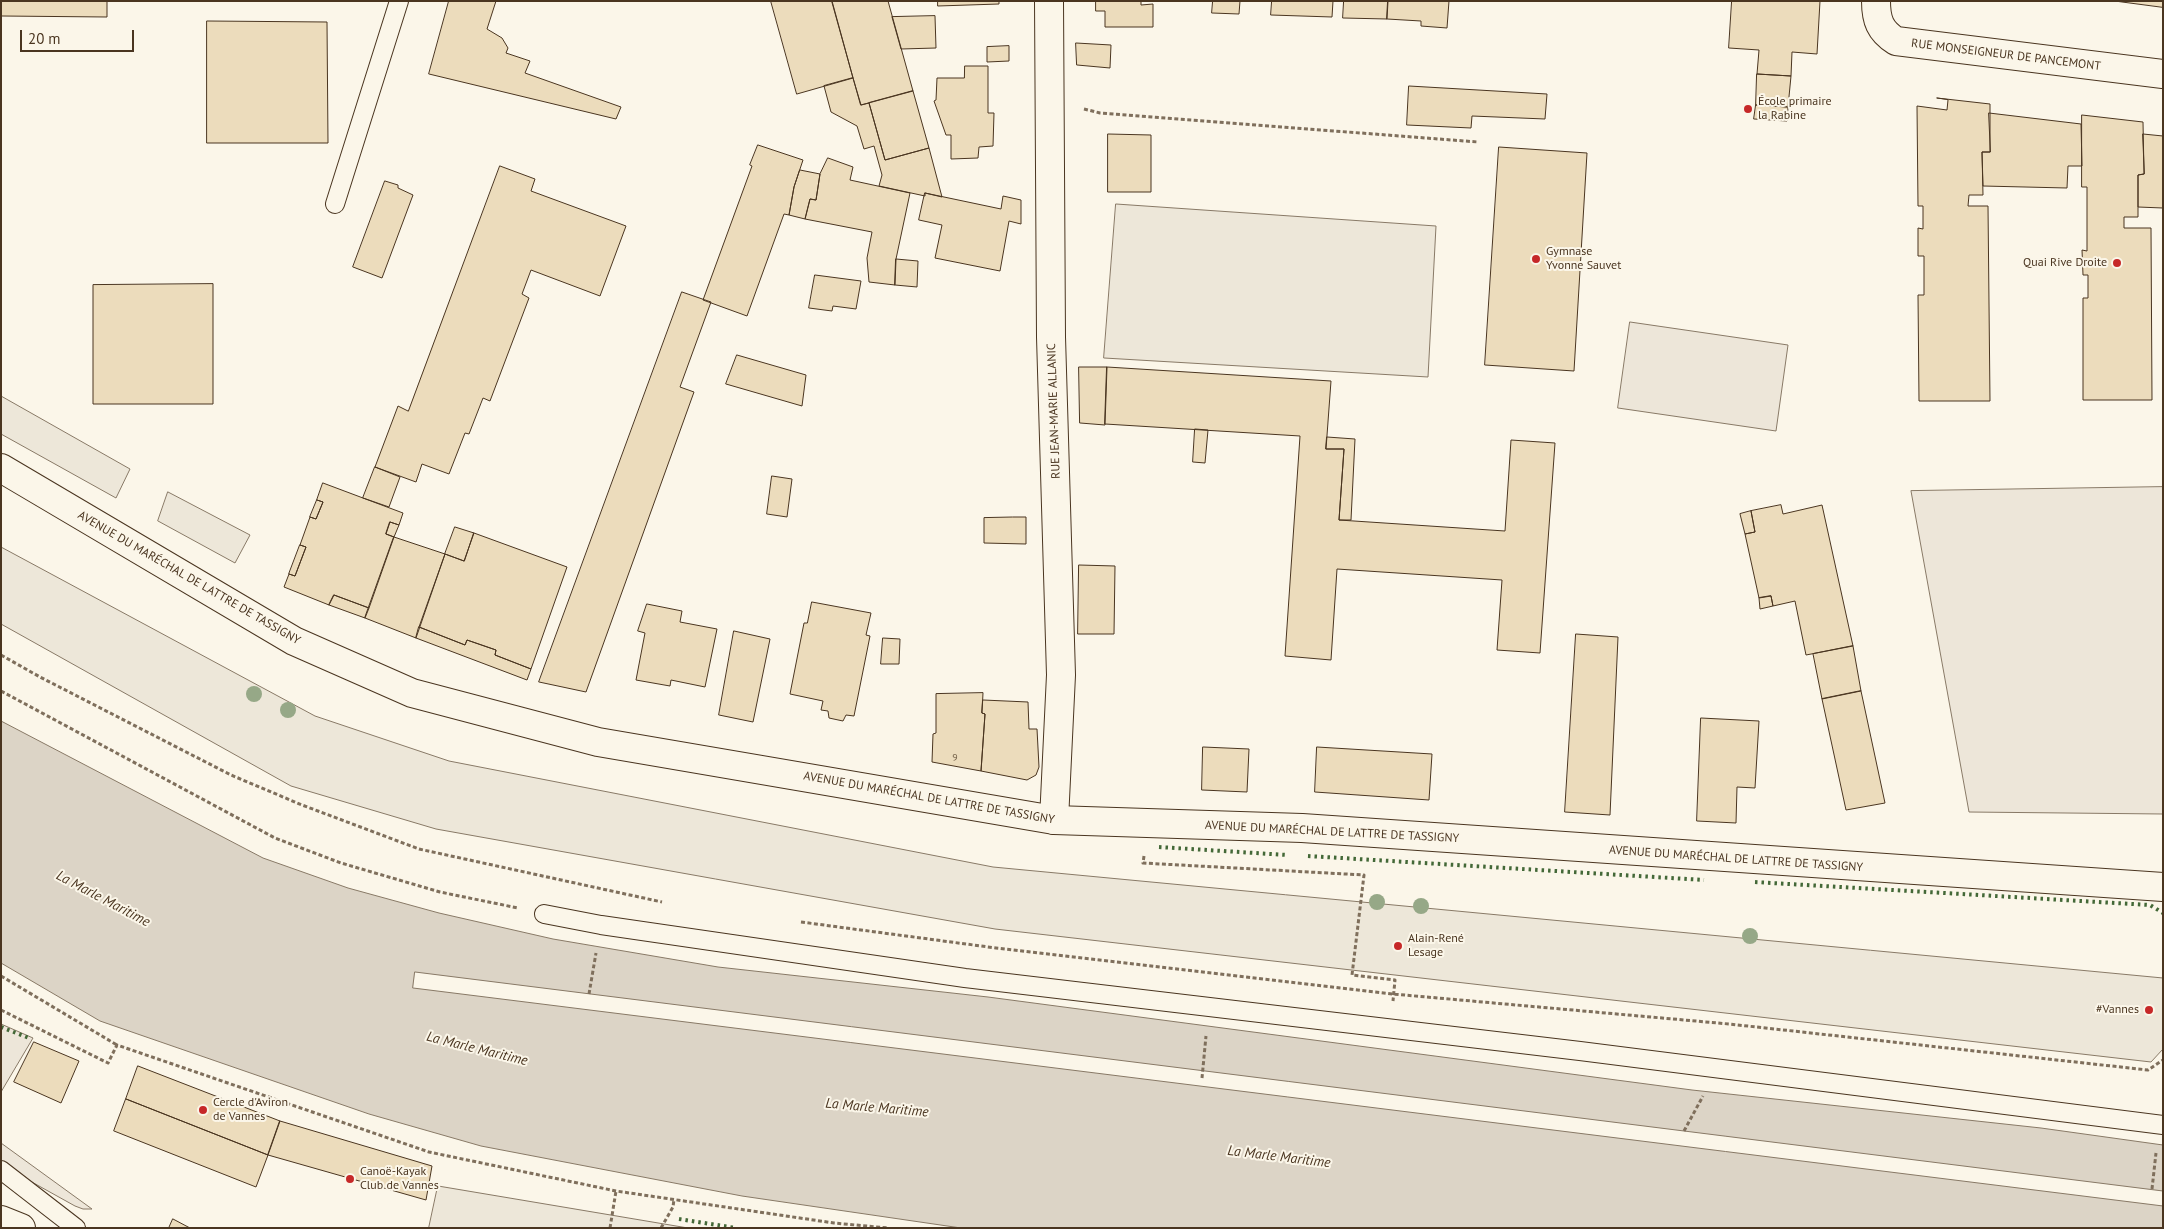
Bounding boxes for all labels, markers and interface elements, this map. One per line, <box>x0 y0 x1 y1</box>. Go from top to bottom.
scale bar <box>22 20 136 52</box>
text: 20 m <box>28 29 61 48</box>
street label: RUE MONSEIGNEUR DE PANCEMONT <box>1910 36 2102 74</box>
place label: École primaire la Rabine <box>1758 95 1832 123</box>
marker: École primaire la Rabine <box>1742 103 1754 115</box>
place label: Gymnase Yvonne Sauvet <box>1546 245 1621 273</box>
marker: Gymnase Yvonne Sauvet <box>1530 253 1542 265</box>
place label: Quai Rive Droite <box>2023 256 2107 270</box>
marker: Quai Rive Droite <box>2111 257 2123 269</box>
street label: RUE JEAN-MARIE ALLANIC <box>1044 343 1064 479</box>
street label: AVENUE DU MARÉCHAL DE LATTRE DE TASSIGNY <box>75 508 303 648</box>
house number: 9 <box>952 752 958 764</box>
street label: AVENUE DU MARÉCHAL DE LATTRE DE TASSIGNY <box>802 769 1056 827</box>
street label: AVENUE DU MARÉCHAL DE LATTRE DE TASSIGNY <box>1205 818 1459 846</box>
street label: AVENUE DU MARÉCHAL DE LATTRE DE TASSIGNY <box>1609 843 1863 875</box>
water label: La Marle Maritime <box>53 867 153 931</box>
place label: Alain-René Lesage <box>1408 932 1464 960</box>
marker: Alain-René Lesage <box>1392 940 1404 952</box>
place label: #Vannes <box>2096 1003 2139 1017</box>
marker: #Vannes <box>2143 1004 2155 1016</box>
water label: La Marle Maritime <box>425 1028 529 1070</box>
water label: La Marle Maritime <box>825 1095 929 1121</box>
place label: Cercle d'Aviron de Vannes <box>213 1096 288 1124</box>
marker: Cercle d'Aviron de Vannes <box>197 1104 209 1116</box>
water label: La Marle Maritime <box>1227 1142 1331 1172</box>
place label: Canoë-Kayak Club de Vannes <box>360 1165 439 1193</box>
marker: Canoë-Kayak Club de Vannes <box>344 1173 356 1185</box>

